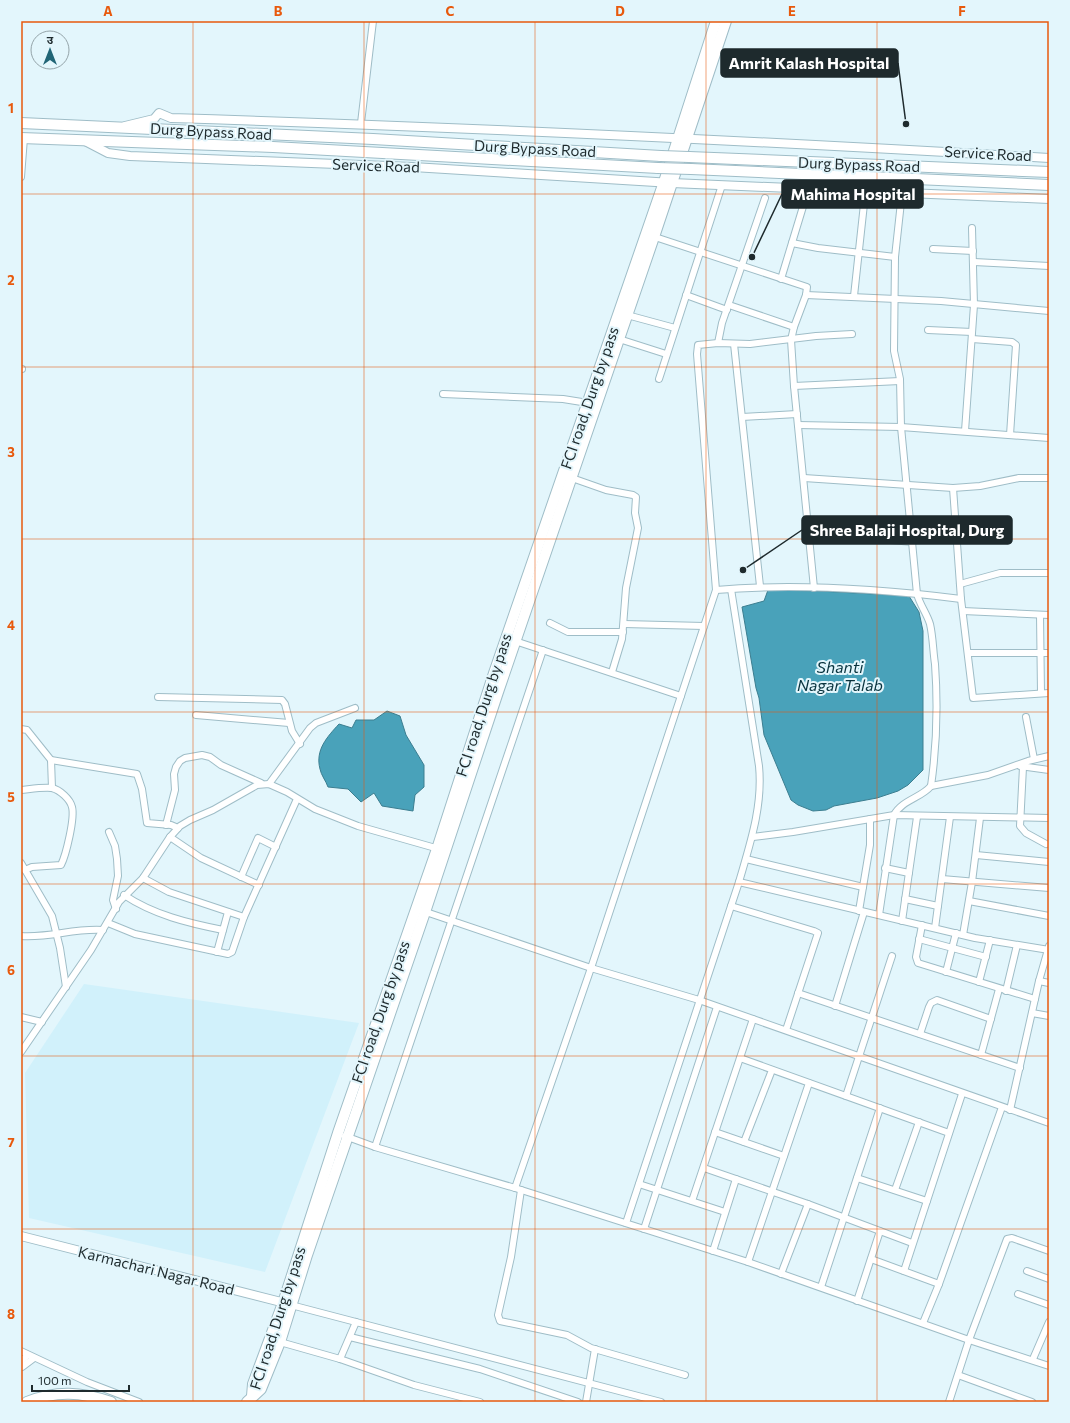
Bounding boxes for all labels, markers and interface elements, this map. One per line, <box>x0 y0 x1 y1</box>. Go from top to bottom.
text: A <box>103 3 113 19</box>
text: B <box>274 3 283 19</box>
text: C <box>446 3 455 19</box>
text: D <box>615 3 625 19</box>
text: E <box>788 3 796 19</box>
text: F <box>958 3 966 19</box>
north arrow <box>30 30 70 70</box>
text: उ <box>47 33 54 46</box>
callout: Amrit Kalash Hospital <box>721 49 898 77</box>
text: Amrit Kalash Hospital <box>729 53 889 72</box>
text: 1 <box>8 100 14 116</box>
street label: Durg Bypass Road <box>150 119 272 143</box>
street label: Durg Bypass Road <box>474 136 596 160</box>
street label: Service Road <box>944 142 1032 164</box>
street label: Durg Bypass Road <box>798 153 920 175</box>
street label: Service Road <box>332 154 420 176</box>
callout: Mahima Hospital <box>782 180 923 208</box>
text: Mahima Hospital <box>790 184 916 203</box>
text: 2 <box>7 272 15 288</box>
street label: FCI road, Durg by pass <box>556 324 622 471</box>
text: 3 <box>7 444 15 460</box>
callout: Shree Balaji Hospital, Durg <box>802 516 1012 544</box>
text: Shree Balaji Hospital, Durg <box>810 520 1004 539</box>
text: 4 <box>7 617 15 633</box>
street label: FCI road, Durg by pass <box>451 631 515 779</box>
water label: Shanti Nagar Talab <box>797 657 883 694</box>
text: 5 <box>7 789 15 805</box>
street label: FCI road, Durg by pass <box>347 938 413 1085</box>
text: 6 <box>7 962 15 978</box>
text: 7 <box>7 1134 15 1150</box>
street label: Karmachari Nagar Road <box>76 1242 236 1298</box>
street label: FCI road, Durg by pass <box>245 1244 309 1392</box>
text: 8 <box>7 1306 15 1322</box>
scale bar <box>32 1367 129 1393</box>
text: 100 m <box>38 1373 72 1387</box>

